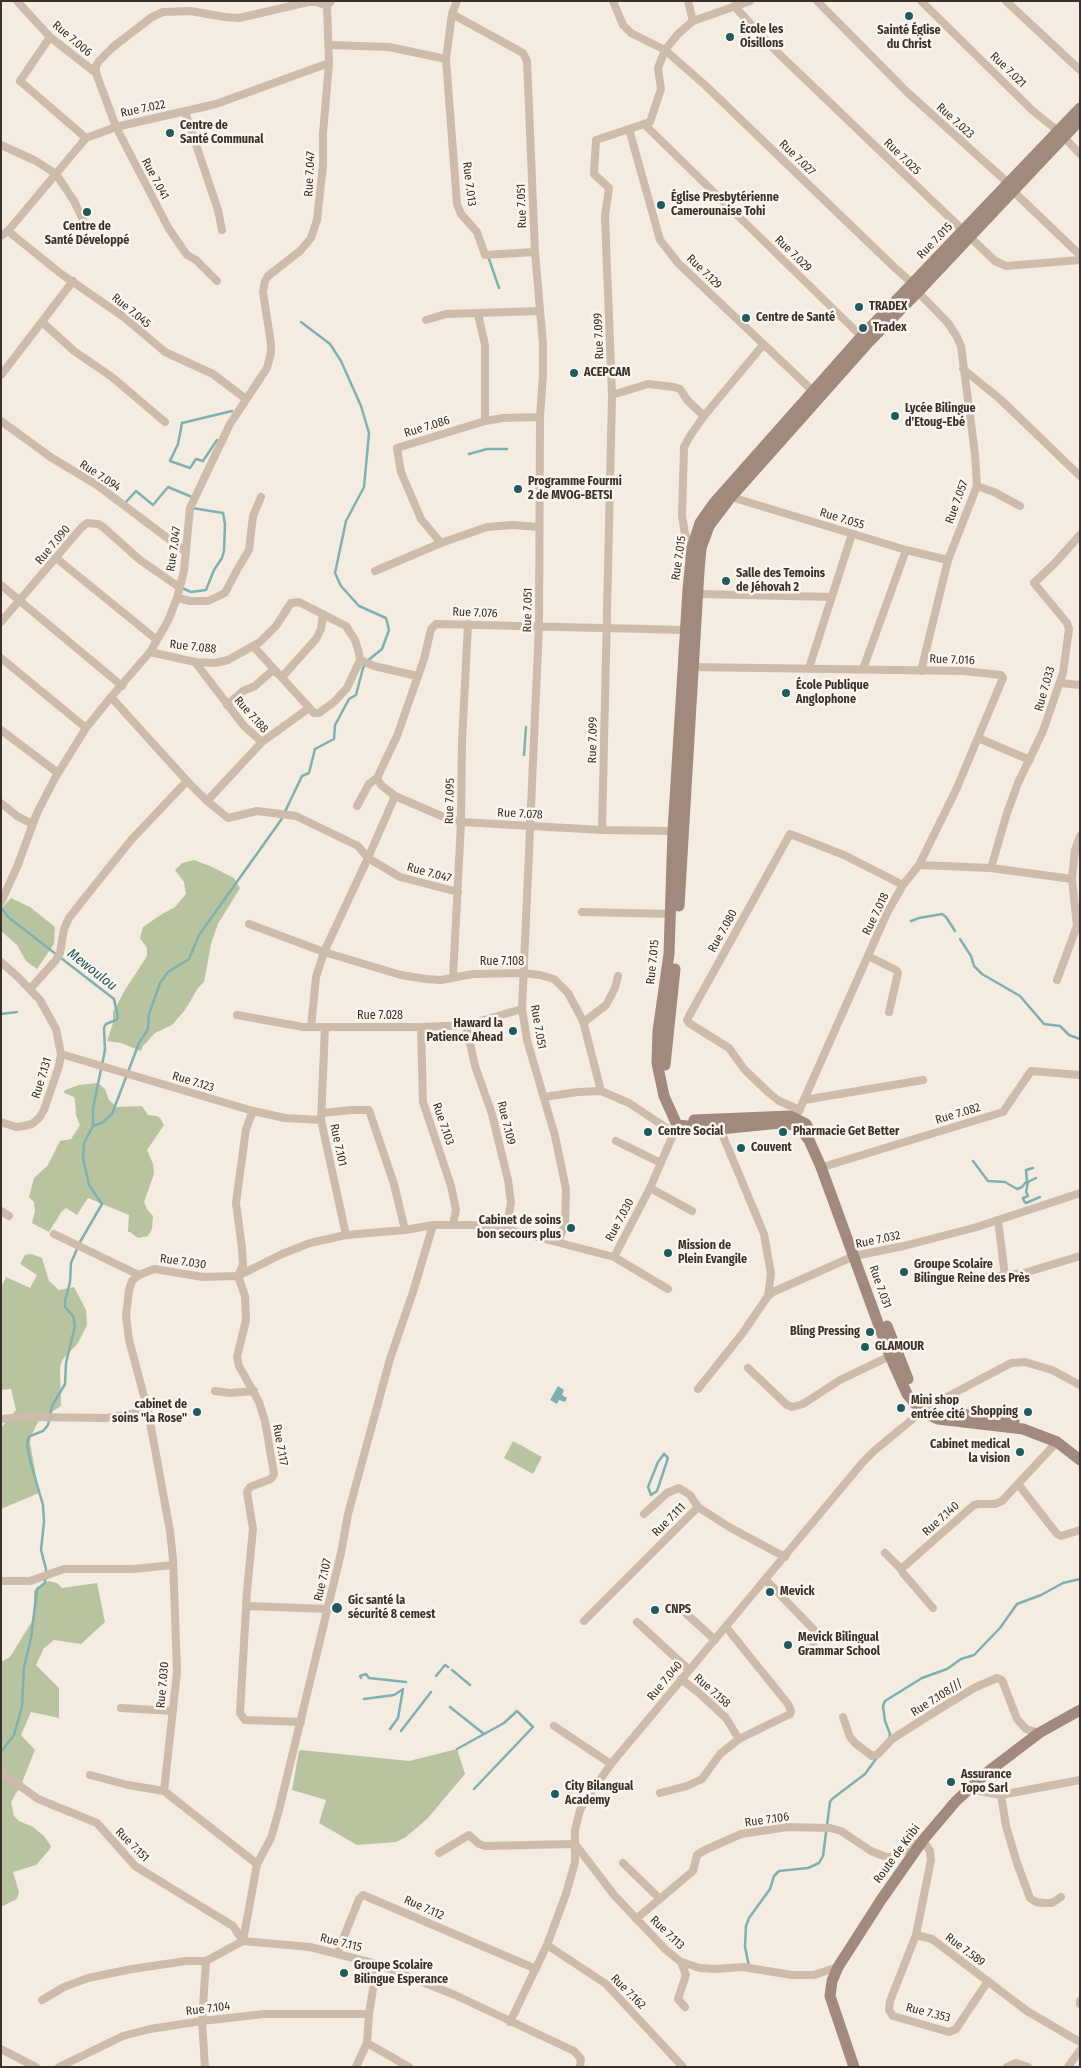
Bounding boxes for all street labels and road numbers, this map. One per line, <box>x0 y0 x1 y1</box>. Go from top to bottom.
street label: Rue 7.006 <box>49 18 95 60</box>
street label: Rue 7.021 <box>987 49 1029 91</box>
street label: Rue 7.022 <box>119 97 167 121</box>
street label: Rue 7.023 <box>933 100 977 142</box>
street label: Rue 7.025 <box>881 136 923 178</box>
street label: Rue 7.027 <box>776 137 818 179</box>
street label: Rue 7.047 <box>302 151 318 197</box>
street label: Rue 7.041 <box>138 156 172 202</box>
street label: Rue 7.013 <box>459 161 479 207</box>
street label: Rue 7.051 <box>514 183 530 229</box>
street label: Rue 7.015 <box>914 220 956 262</box>
street label: Rue 7.029 <box>771 233 815 275</box>
street label: Rue 7.129 <box>683 252 725 292</box>
street label: Rue 7.045 <box>108 291 154 331</box>
street label: Rue 7.099 <box>591 312 607 360</box>
street label: Rue 7.086 <box>402 413 452 441</box>
street label: Rue 7.094 <box>77 457 123 495</box>
street label: Rue 7.057 <box>943 478 971 526</box>
street label: Rue 7.055 <box>818 505 866 533</box>
street label: Rue 7.090 <box>32 522 74 568</box>
street label: Rue 7.047 <box>164 525 184 573</box>
street label: Rue 7.015 <box>669 535 689 581</box>
street label: Rue 7.051 <box>520 588 536 632</box>
street label: Rue 7.076 <box>452 605 498 621</box>
street label: Rue 7.088 <box>169 637 217 657</box>
street label: Rue 7.016 <box>929 652 975 668</box>
street label: Rue 7.033 <box>1032 665 1058 713</box>
street label: Rue 7.188 <box>231 694 271 736</box>
street label: Rue 7.099 <box>585 717 601 763</box>
street label: Rue 7.095 <box>442 778 458 824</box>
street label: Rue 7.078 <box>497 806 543 822</box>
street label: Rue 7.047 <box>405 860 453 886</box>
street label: Rue 7.018 <box>860 890 892 938</box>
street label: Rue 7.080 <box>705 907 741 955</box>
street label: Rue 7.015 <box>643 939 663 985</box>
street label: Rue 7.108 <box>480 955 524 969</box>
street label: Rue 7.051 <box>527 1004 549 1050</box>
street label: Rue 7.028 <box>357 1009 403 1023</box>
street label: Rue 7.131 <box>29 1056 55 1100</box>
street label: Rue 7.123 <box>170 1069 216 1095</box>
street label: Rue 7.109 <box>494 1100 518 1146</box>
street label: Rue 7.082 <box>934 1100 982 1128</box>
street label: Rue 7.103 <box>429 1101 457 1147</box>
street label: Rue 7.101 <box>326 1122 350 1168</box>
street label: Rue 7.030 <box>603 1196 637 1244</box>
street label: Rue 7.032 <box>854 1228 902 1252</box>
street label: Rue 7.030 <box>159 1252 207 1272</box>
street label: Rue 7.031 <box>866 1264 894 1310</box>
street label: Rue 7.117 <box>269 1423 291 1467</box>
street label: Rue 7.140 <box>920 1499 962 1539</box>
street label: Rue 7.111 <box>649 1500 689 1540</box>
street label: Rue 7.107 <box>311 1557 335 1603</box>
street label: Rue 7.040 <box>644 1658 686 1704</box>
street label: Rue 7.030 <box>154 1661 172 1709</box>
street label: Rue 7.158 <box>691 1671 733 1711</box>
street label: Rue 7.108/// <box>908 1676 966 1720</box>
street label: Rue 7.106 <box>744 1810 790 1830</box>
street label: Route de Kribi <box>871 1822 923 1886</box>
street label: Rue 7.151 <box>112 1825 152 1865</box>
street label: Rue 7.112 <box>402 1893 446 1923</box>
street label: Rue 7.113 <box>647 1913 687 1953</box>
street label: Rue 7.589 <box>942 1930 988 1970</box>
street label: Rue 7.115 <box>319 1931 363 1955</box>
street label: Rue 7.162 <box>607 1971 649 2013</box>
street label: Rue 7.104 <box>185 1999 231 2019</box>
street label: Rue 7.353 <box>904 2001 952 2025</box>

